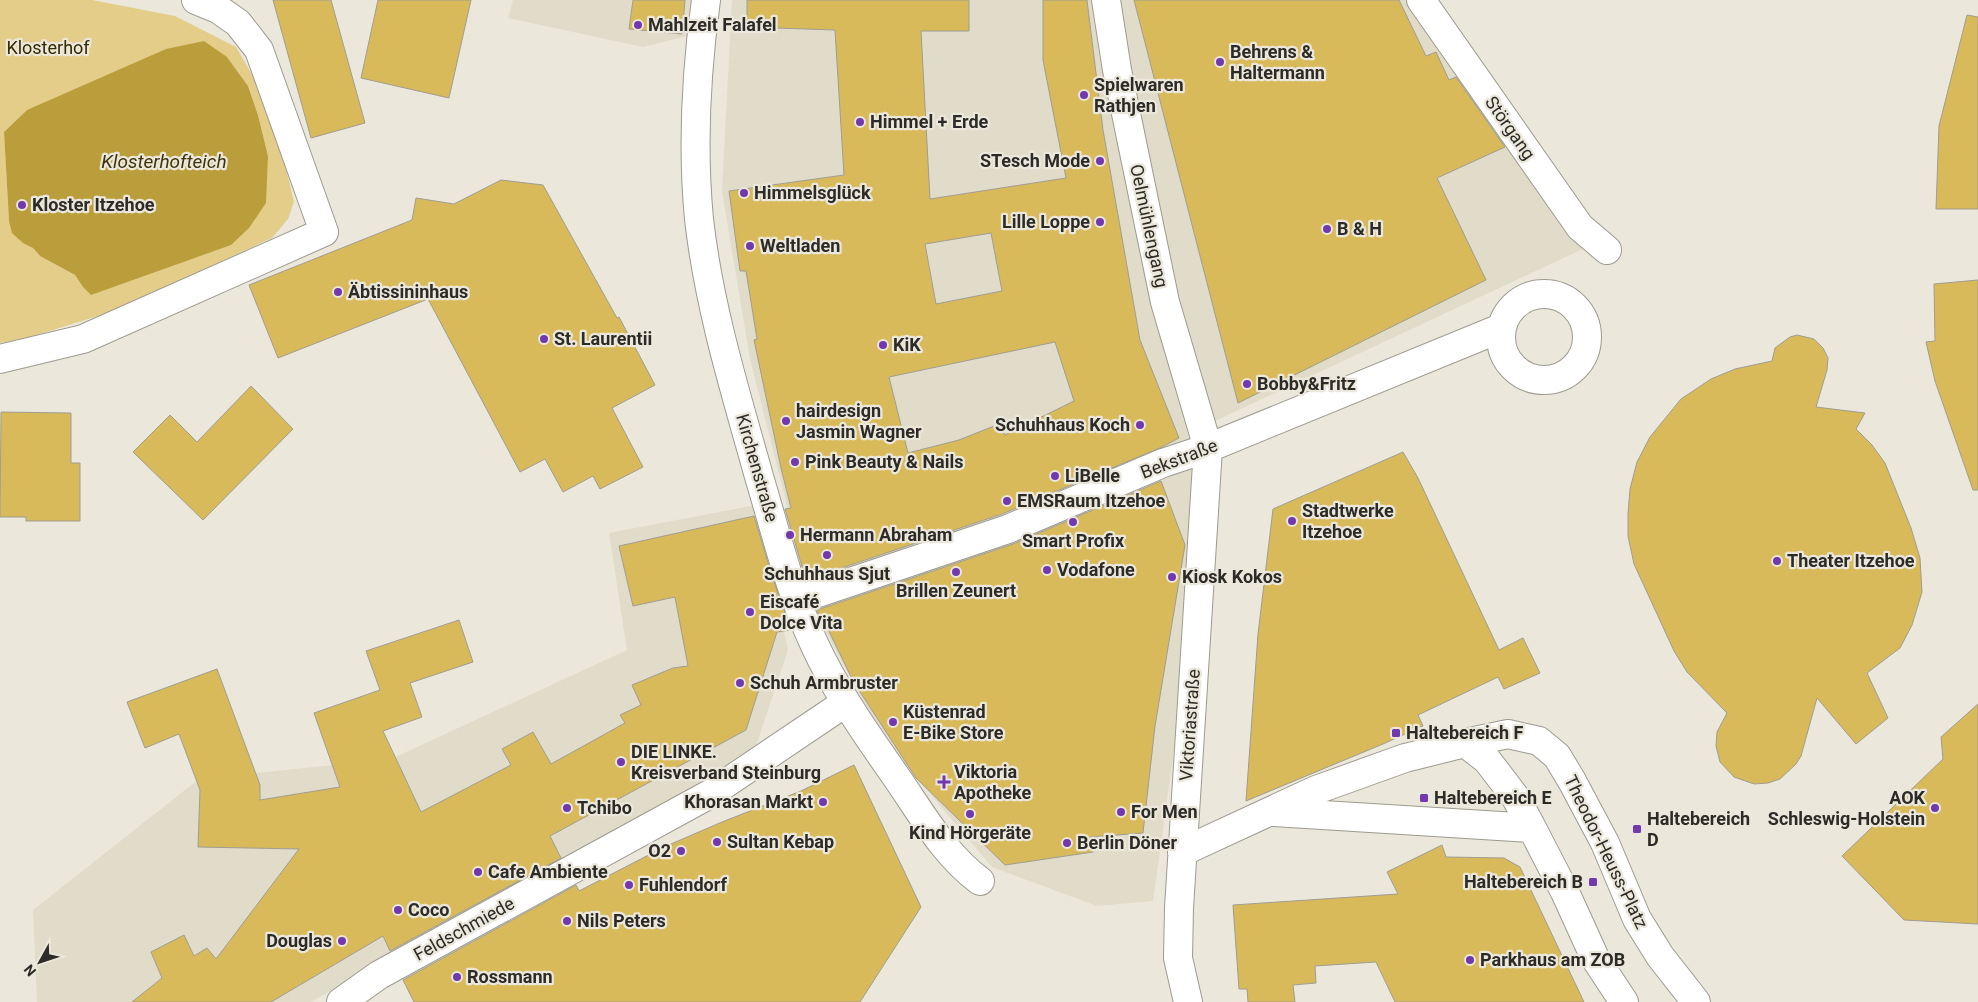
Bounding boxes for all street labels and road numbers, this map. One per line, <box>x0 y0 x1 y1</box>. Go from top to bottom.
street label: Störgang <box>1481 92 1540 163</box>
street label: Oelmühlengang <box>1126 162 1173 290</box>
street label: Kirchenstraße <box>732 411 783 524</box>
street label: Bekstraße <box>1137 434 1220 483</box>
street label: Viktoriastraße <box>1175 668 1204 782</box>
street label: Theodor-Heuss-Platz <box>1560 772 1653 932</box>
street label: Feldschmiede <box>410 892 518 965</box>

